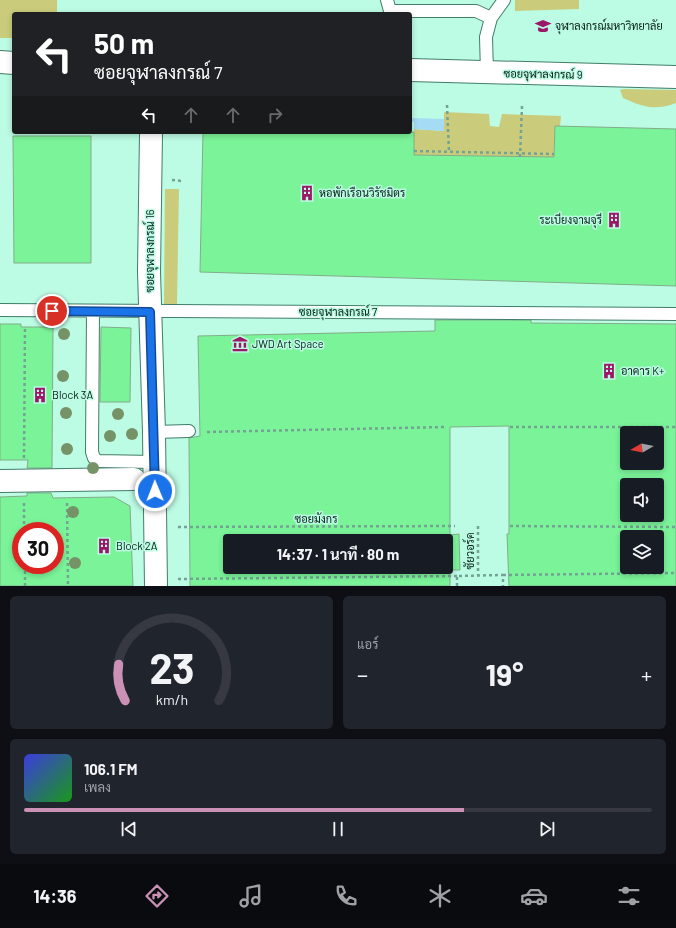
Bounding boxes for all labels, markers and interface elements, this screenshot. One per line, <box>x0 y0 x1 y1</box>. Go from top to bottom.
school or university icon: จุฬาลงกรณ์มหาวิทยาลัย <box>534 17 552 35</box>
place label: จุฬาลงกรณ์มหาวิทยาลัย <box>555 18 663 35</box>
text: 50 m <box>94 26 154 60</box>
icon: left <box>28 28 80 80</box>
text: ซอยจุฬาลงกรณ์ 7 <box>94 61 222 83</box>
street label: ซอยจุฬาลงกรณ์ 9 <box>503 65 583 84</box>
icon: left <box>138 104 160 126</box>
icon: ahead <box>180 104 202 126</box>
icon: ahead <box>222 104 244 126</box>
icon: right <box>264 104 286 126</box>
building icon: หอพักเรือนวิรัชมิตร <box>298 184 316 202</box>
place label: หอพักเรือนวิรัชมิตร <box>319 186 405 199</box>
street label: ซอยจุฬาลงกรณ์ 16 <box>142 209 159 292</box>
building icon: ระเบียงจามจุรี <box>605 211 623 229</box>
place label: ระเบียงจามจุรี <box>539 212 602 229</box>
pin <box>35 294 69 328</box>
icon: arrive <box>41 300 63 322</box>
street label: ซอยจุฬาลงกรณ์ 7 <box>299 304 377 321</box>
museum icon: JWD Art Space <box>231 335 249 353</box>
place label: JWD Art Space <box>252 337 324 350</box>
building icon: อาคาร K+ <box>600 362 618 380</box>
place label: อาคาร K+ <box>621 364 665 377</box>
building icon: Block 3A <box>31 386 49 404</box>
place label: Block 3A <box>52 388 94 401</box>
north arrow <box>620 426 664 470</box>
map controls <box>620 426 664 574</box>
position arrow <box>134 470 176 512</box>
button: sound <box>620 478 664 522</box>
street label: ซอยมังกร <box>295 512 337 525</box>
speed limit sign: 30 <box>12 522 64 574</box>
button: layers <box>620 530 664 574</box>
street label: ซัยวอร์ค <box>462 532 476 570</box>
building icon: Block 2A <box>95 537 113 555</box>
place label: Block 2A <box>116 539 158 552</box>
text: 14:37 · 1 นาที · 80 m <box>277 545 399 563</box>
text: แอร์ <box>357 636 378 652</box>
text: 23 <box>149 641 194 691</box>
text: 19° <box>486 656 523 692</box>
text: − <box>357 661 368 687</box>
text: + <box>641 661 652 687</box>
text: km/h <box>155 690 188 707</box>
text: 106.1 FM <box>84 760 137 778</box>
text: เพลง <box>84 779 111 795</box>
icon: previous <box>118 818 140 840</box>
icon: pause <box>327 818 349 840</box>
icon: next <box>536 818 558 840</box>
icon: directions <box>143 882 171 910</box>
icon: music <box>237 882 265 910</box>
icon: phone <box>332 882 360 910</box>
icon: climate <box>426 882 454 910</box>
icon: car <box>520 882 548 910</box>
icon: filters <box>615 882 643 910</box>
text: 14:36 <box>33 885 76 907</box>

